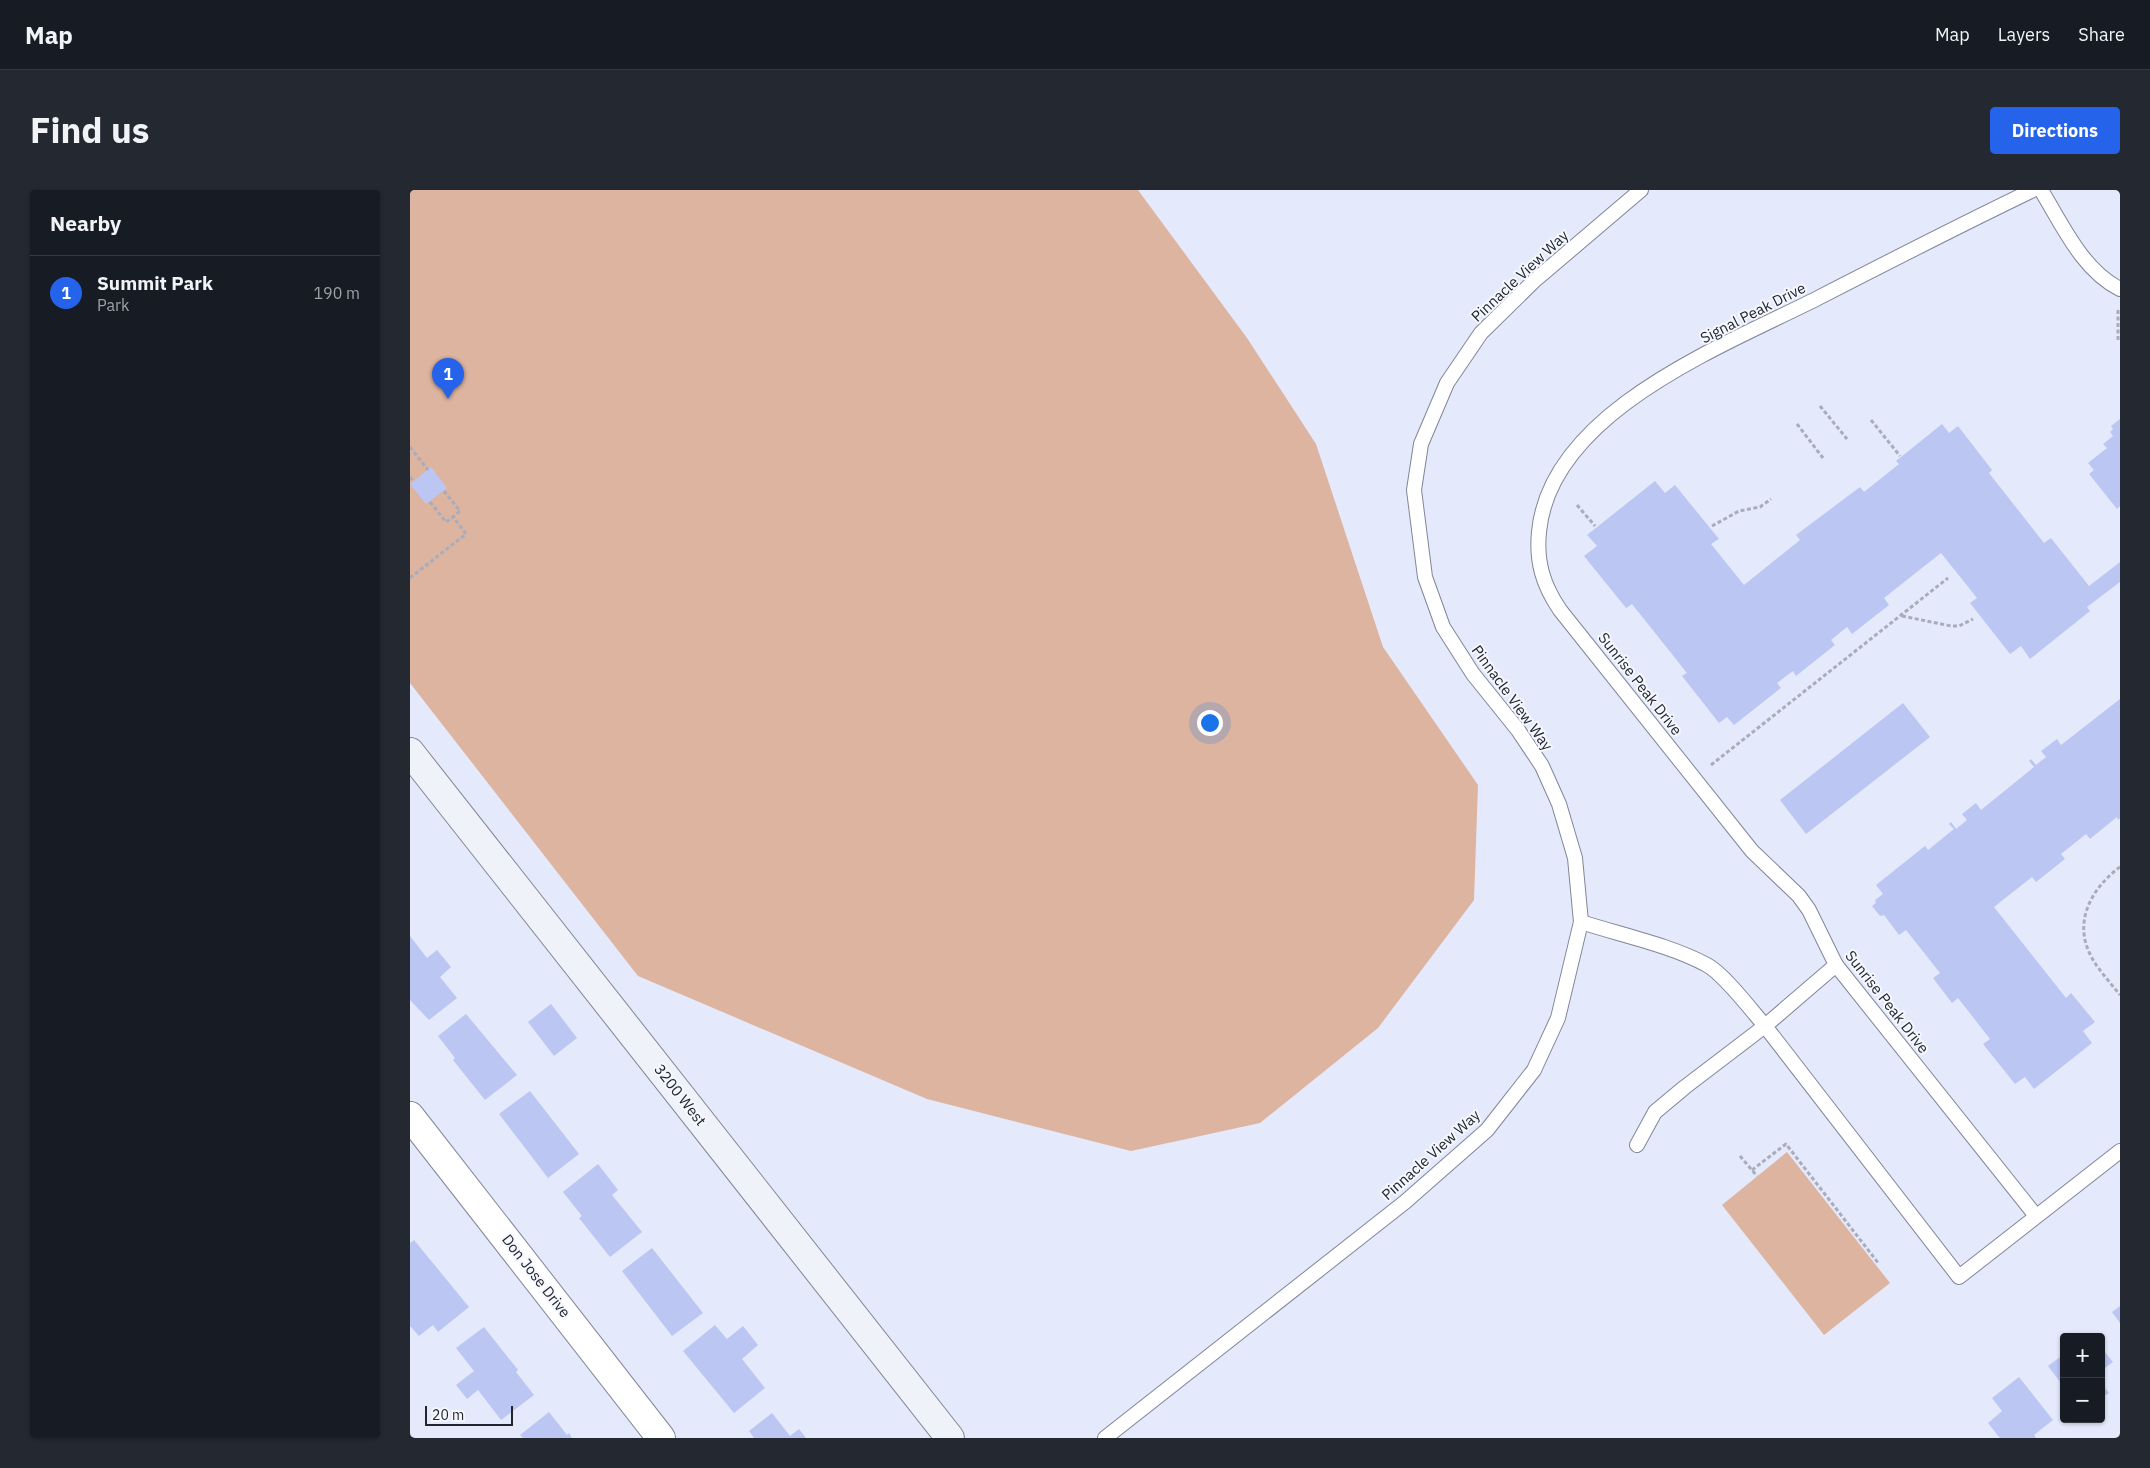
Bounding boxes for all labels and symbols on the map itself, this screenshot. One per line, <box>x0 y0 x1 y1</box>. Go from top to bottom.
street label: Pinnacle View Way <box>1467 225 1573 326</box>
street label: Signal Peak Drive <box>1697 278 1809 347</box>
pin: 1 <box>432 358 464 399</box>
street label: Sunrise Peak Drive <box>1594 628 1686 739</box>
street label: Pinnacle View Way <box>1468 641 1557 755</box>
your location <box>1197 710 1223 736</box>
street label: Sunrise Peak Drive <box>1841 946 1933 1057</box>
street label: 3200 West <box>650 1060 710 1129</box>
street label: Pinnacle View Way <box>1377 1105 1484 1204</box>
street label: Don Jose Drive <box>498 1230 575 1321</box>
scale bar <box>425 1403 512 1426</box>

